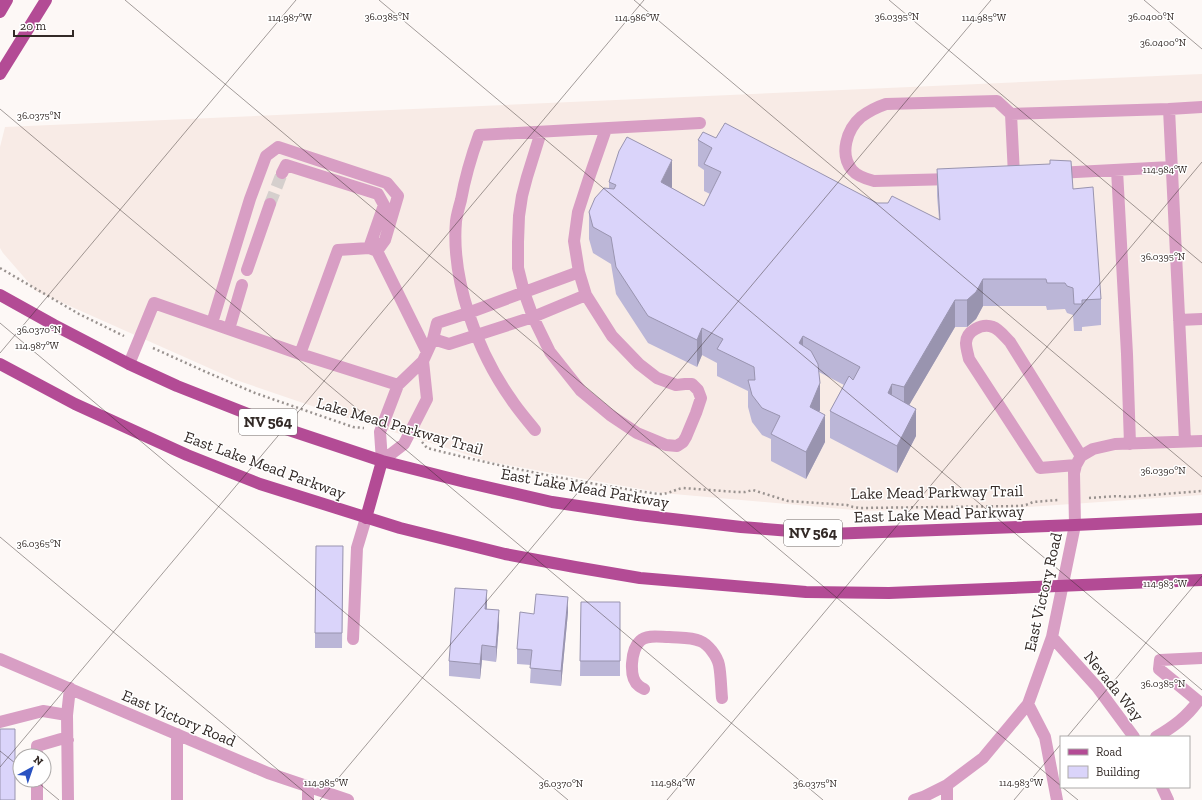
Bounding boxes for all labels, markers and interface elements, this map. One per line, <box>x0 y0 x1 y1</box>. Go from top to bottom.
text: 36.0385°N <box>365 11 410 23</box>
text: 36.0395°N <box>875 11 920 23</box>
text: 36.0400°N <box>1128 11 1175 23</box>
scale bar <box>14 12 73 38</box>
text: 114.987°W <box>268 12 313 24</box>
text: 114.986°W <box>615 12 660 24</box>
text: 114.985°W <box>962 12 1007 24</box>
text: 20 m <box>20 19 47 33</box>
text: 36.0400°N <box>1140 37 1187 49</box>
text: 36.0375°N <box>17 110 62 122</box>
text: 114.984°W <box>1143 164 1188 176</box>
text: 36.0395°N <box>1141 251 1186 263</box>
text: 36.0370°N <box>17 324 62 336</box>
text: 114.987°W <box>15 340 60 352</box>
street label: Lake Mead Parkway Trail <box>314 393 486 459</box>
road number: NV 564 <box>239 409 297 435</box>
street label: East Lake Mead Parkway <box>182 427 349 503</box>
street label: East Lake Mead Parkway <box>499 464 671 512</box>
text: 36.0390°N <box>1140 465 1186 477</box>
street label: Lake Mead Parkway Trail <box>851 481 1023 503</box>
street label: East Lake Mead Parkway <box>854 502 1025 526</box>
road number: NV 564 <box>784 520 842 546</box>
street label: East Victory Road <box>1020 530 1066 653</box>
text: 36.0365°N <box>17 538 62 550</box>
text: 114.983°W <box>1143 578 1188 590</box>
street label: Nevada Way <box>1080 647 1148 725</box>
text: 36.0385°N <box>1141 678 1186 690</box>
street label: East Victory Road <box>119 685 239 751</box>
legend <box>1060 736 1190 788</box>
text: Road <box>1096 745 1122 759</box>
north arrow <box>12 748 52 788</box>
text: N <box>31 753 46 769</box>
text: Building <box>1096 765 1140 779</box>
text: 114.985°W <box>304 777 349 789</box>
text: 114.984°W <box>651 777 696 789</box>
text: 114.983°W <box>999 777 1044 789</box>
text: 36.0370°N <box>539 778 584 790</box>
text: 36.0375°N <box>793 778 838 790</box>

